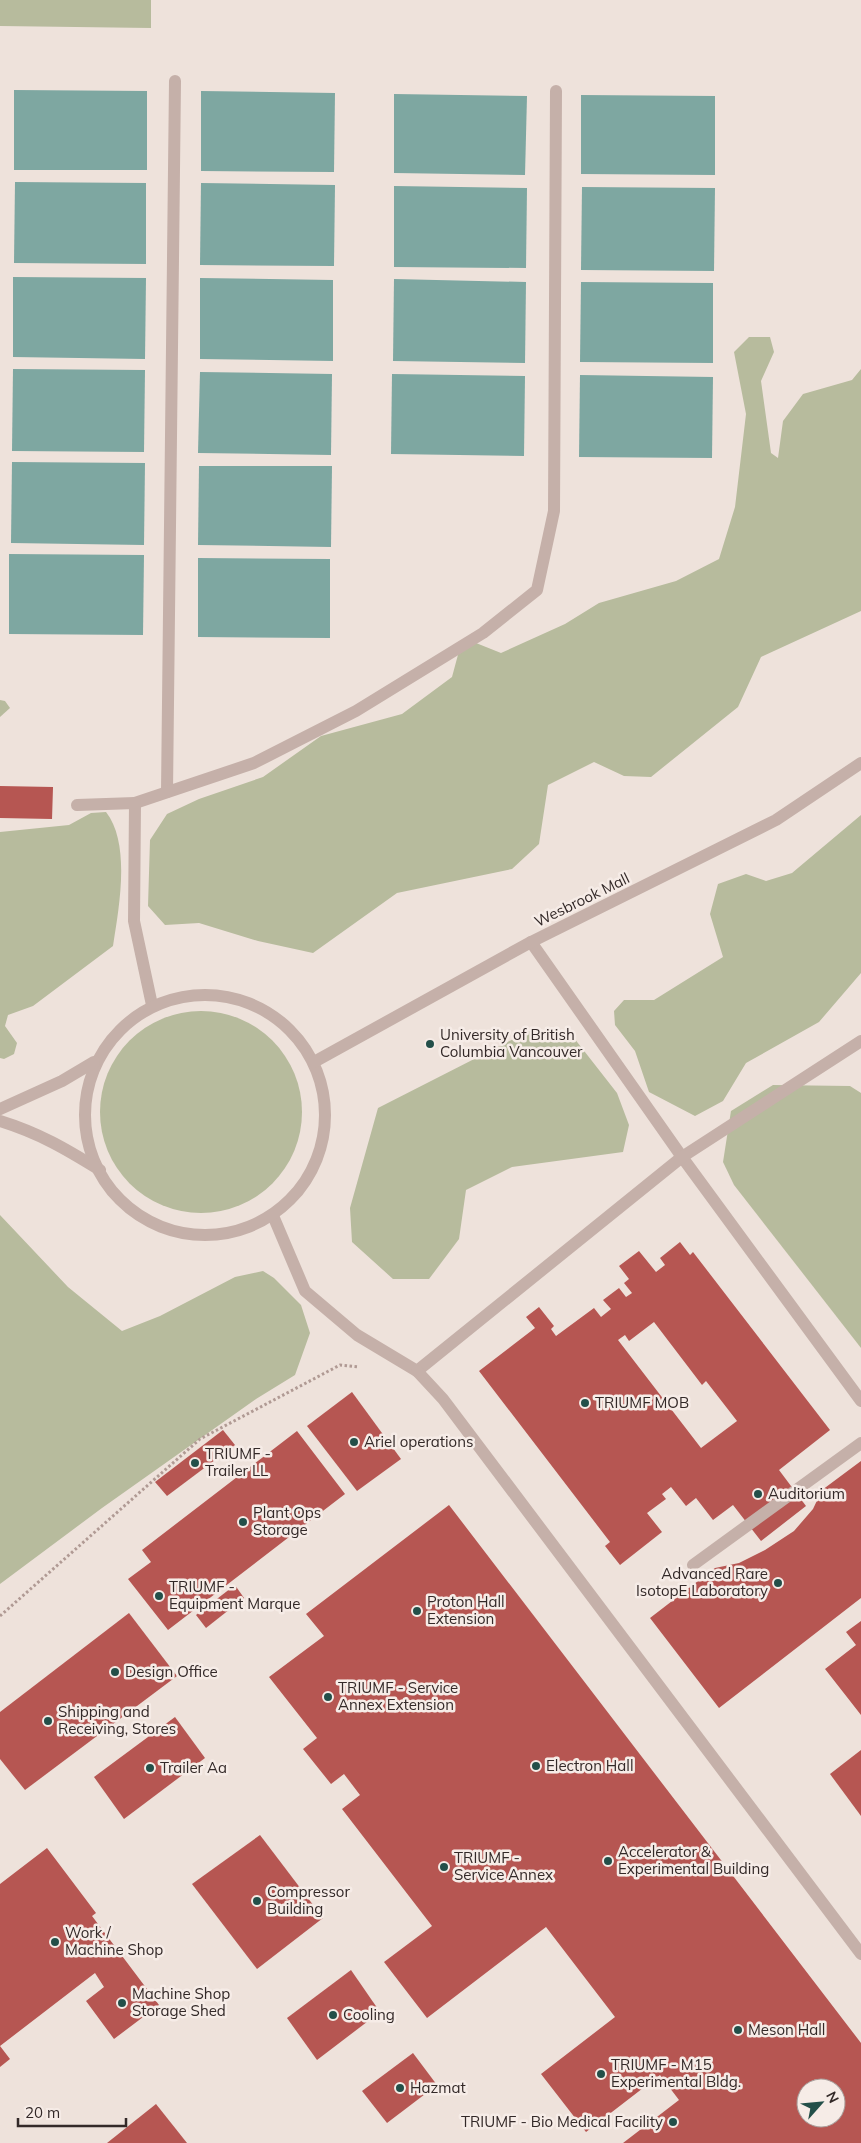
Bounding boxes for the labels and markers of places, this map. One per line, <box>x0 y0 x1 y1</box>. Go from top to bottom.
place label: University of British Columbia Vancouver <box>440 1025 583 1061</box>
marker: University of British Columbia Vancouver <box>424 1038 436 1050</box>
place label: TRIUMF MOB <box>595 1393 689 1412</box>
marker: TRIUMF MOB <box>579 1397 591 1409</box>
place label: Ariel operations <box>364 1432 473 1451</box>
marker: Ariel operations <box>348 1436 360 1448</box>
place label: TRIUMF - Trailer LL <box>205 1444 271 1480</box>
marker: TRIUMF - Trailer LL <box>189 1457 201 1469</box>
place label: Auditorium <box>768 1484 845 1503</box>
marker: Auditorium <box>752 1488 764 1500</box>
place label: Plant Ops Storage <box>253 1503 321 1539</box>
marker: Plant Ops Storage <box>237 1516 249 1528</box>
place label: Advanced Rare IsotopE Laboratory <box>636 1564 768 1600</box>
place label: TRIUMF - Equipment Marque <box>169 1577 300 1613</box>
marker: Advanced Rare IsotopE Laboratory <box>772 1577 784 1589</box>
marker: TRIUMF - Equipment Marque <box>153 1590 165 1602</box>
place label: Proton Hall Extension <box>427 1592 505 1628</box>
marker: Proton Hall Extension <box>411 1605 423 1617</box>
place label: Design Office <box>125 1662 218 1681</box>
marker: Design Office <box>109 1666 121 1678</box>
place label: TRIUMF - Service Annex Extension <box>338 1678 458 1714</box>
marker: TRIUMF - Service Annex Extension <box>322 1691 334 1703</box>
place label: Shipping and Receiving, Stores <box>58 1702 176 1738</box>
marker: Shipping and Receiving, Stores <box>42 1715 54 1727</box>
place label: Electron Hall <box>546 1756 633 1775</box>
place label: Trailer Aa <box>160 1758 227 1777</box>
marker: Electron Hall <box>530 1760 542 1772</box>
marker: Trailer Aa <box>144 1762 156 1774</box>
place label: Accelerator & Experimental Building <box>618 1842 769 1878</box>
place label: TRIUMF - Service Annex <box>454 1848 553 1884</box>
marker: Accelerator & Experimental Building <box>602 1855 614 1867</box>
marker: TRIUMF - Service Annex <box>438 1861 450 1873</box>
place label: Compressor Building <box>267 1882 350 1918</box>
marker: Compressor Building <box>251 1895 263 1907</box>
place label: Work / Machine Shop <box>65 1923 163 1959</box>
marker: Work / Machine Shop <box>49 1936 61 1948</box>
place label: Machine Shop Storage Shed <box>132 1984 230 2020</box>
marker: Machine Shop Storage Shed <box>116 1997 128 2009</box>
place label: Cooling <box>343 2005 395 2024</box>
marker: Cooling <box>327 2009 339 2021</box>
place label: Meson Hall <box>748 2020 825 2039</box>
marker: Meson Hall <box>732 2024 744 2036</box>
place label: TRIUMF - M15 Experimental Bldg. <box>611 2055 741 2091</box>
marker: TRIUMF - M15 Experimental Bldg. <box>595 2068 607 2080</box>
place label: Hazmat <box>410 2078 466 2097</box>
marker: Hazmat <box>394 2082 406 2094</box>
place label: TRIUMF - Bio Medical Facility <box>461 2112 663 2131</box>
marker: TRIUMF - Bio Medical Facility <box>667 2116 679 2128</box>

